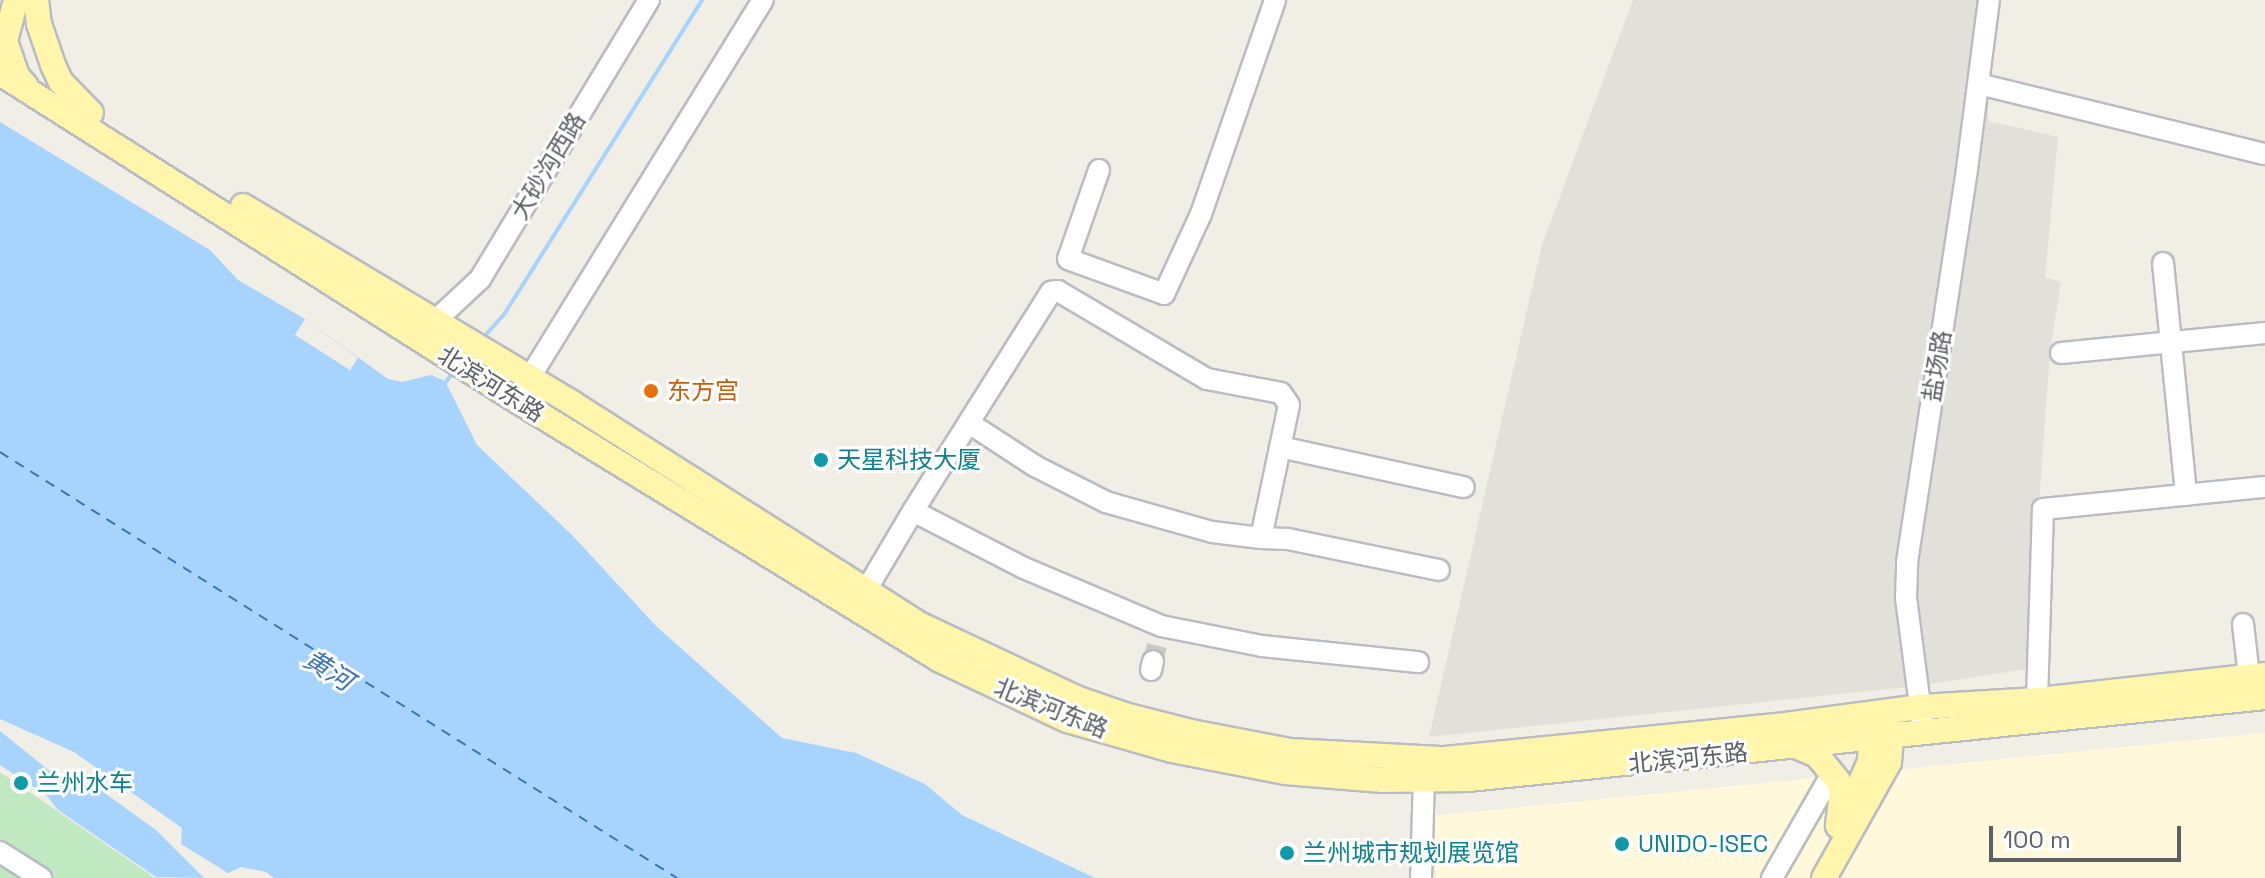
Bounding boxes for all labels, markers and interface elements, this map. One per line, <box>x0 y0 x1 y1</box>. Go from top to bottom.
street label: 大砂沟西路 <box>505 107 591 225</box>
street label: 盐场路 <box>1917 328 1957 404</box>
street label: 北滨河东路 <box>432 340 550 428</box>
place label: 东方宫 <box>667 377 739 405</box>
marker: 东方宫 <box>642 382 660 400</box>
place label: 天星科技大厦 <box>837 446 981 474</box>
marker: 天星科技大厦 <box>812 451 830 469</box>
water label: 黄河 <box>298 644 358 698</box>
street label: 北滨河东路 <box>990 672 1112 744</box>
street label: 北滨河东路 <box>1627 737 1749 779</box>
place label: 兰州水车 <box>37 769 133 797</box>
marker: 兰州水车 <box>12 774 30 792</box>
scale bar <box>1993 810 2185 860</box>
text: 100 m <box>2003 824 2071 855</box>
place label: UNIDO-ISEC <box>1638 830 1768 858</box>
marker: UNIDO-ISEC <box>1613 835 1631 853</box>
place label: 兰州城市规划展览馆 <box>1303 839 1519 867</box>
marker: 兰州城市规划展览馆 <box>1278 844 1296 862</box>

